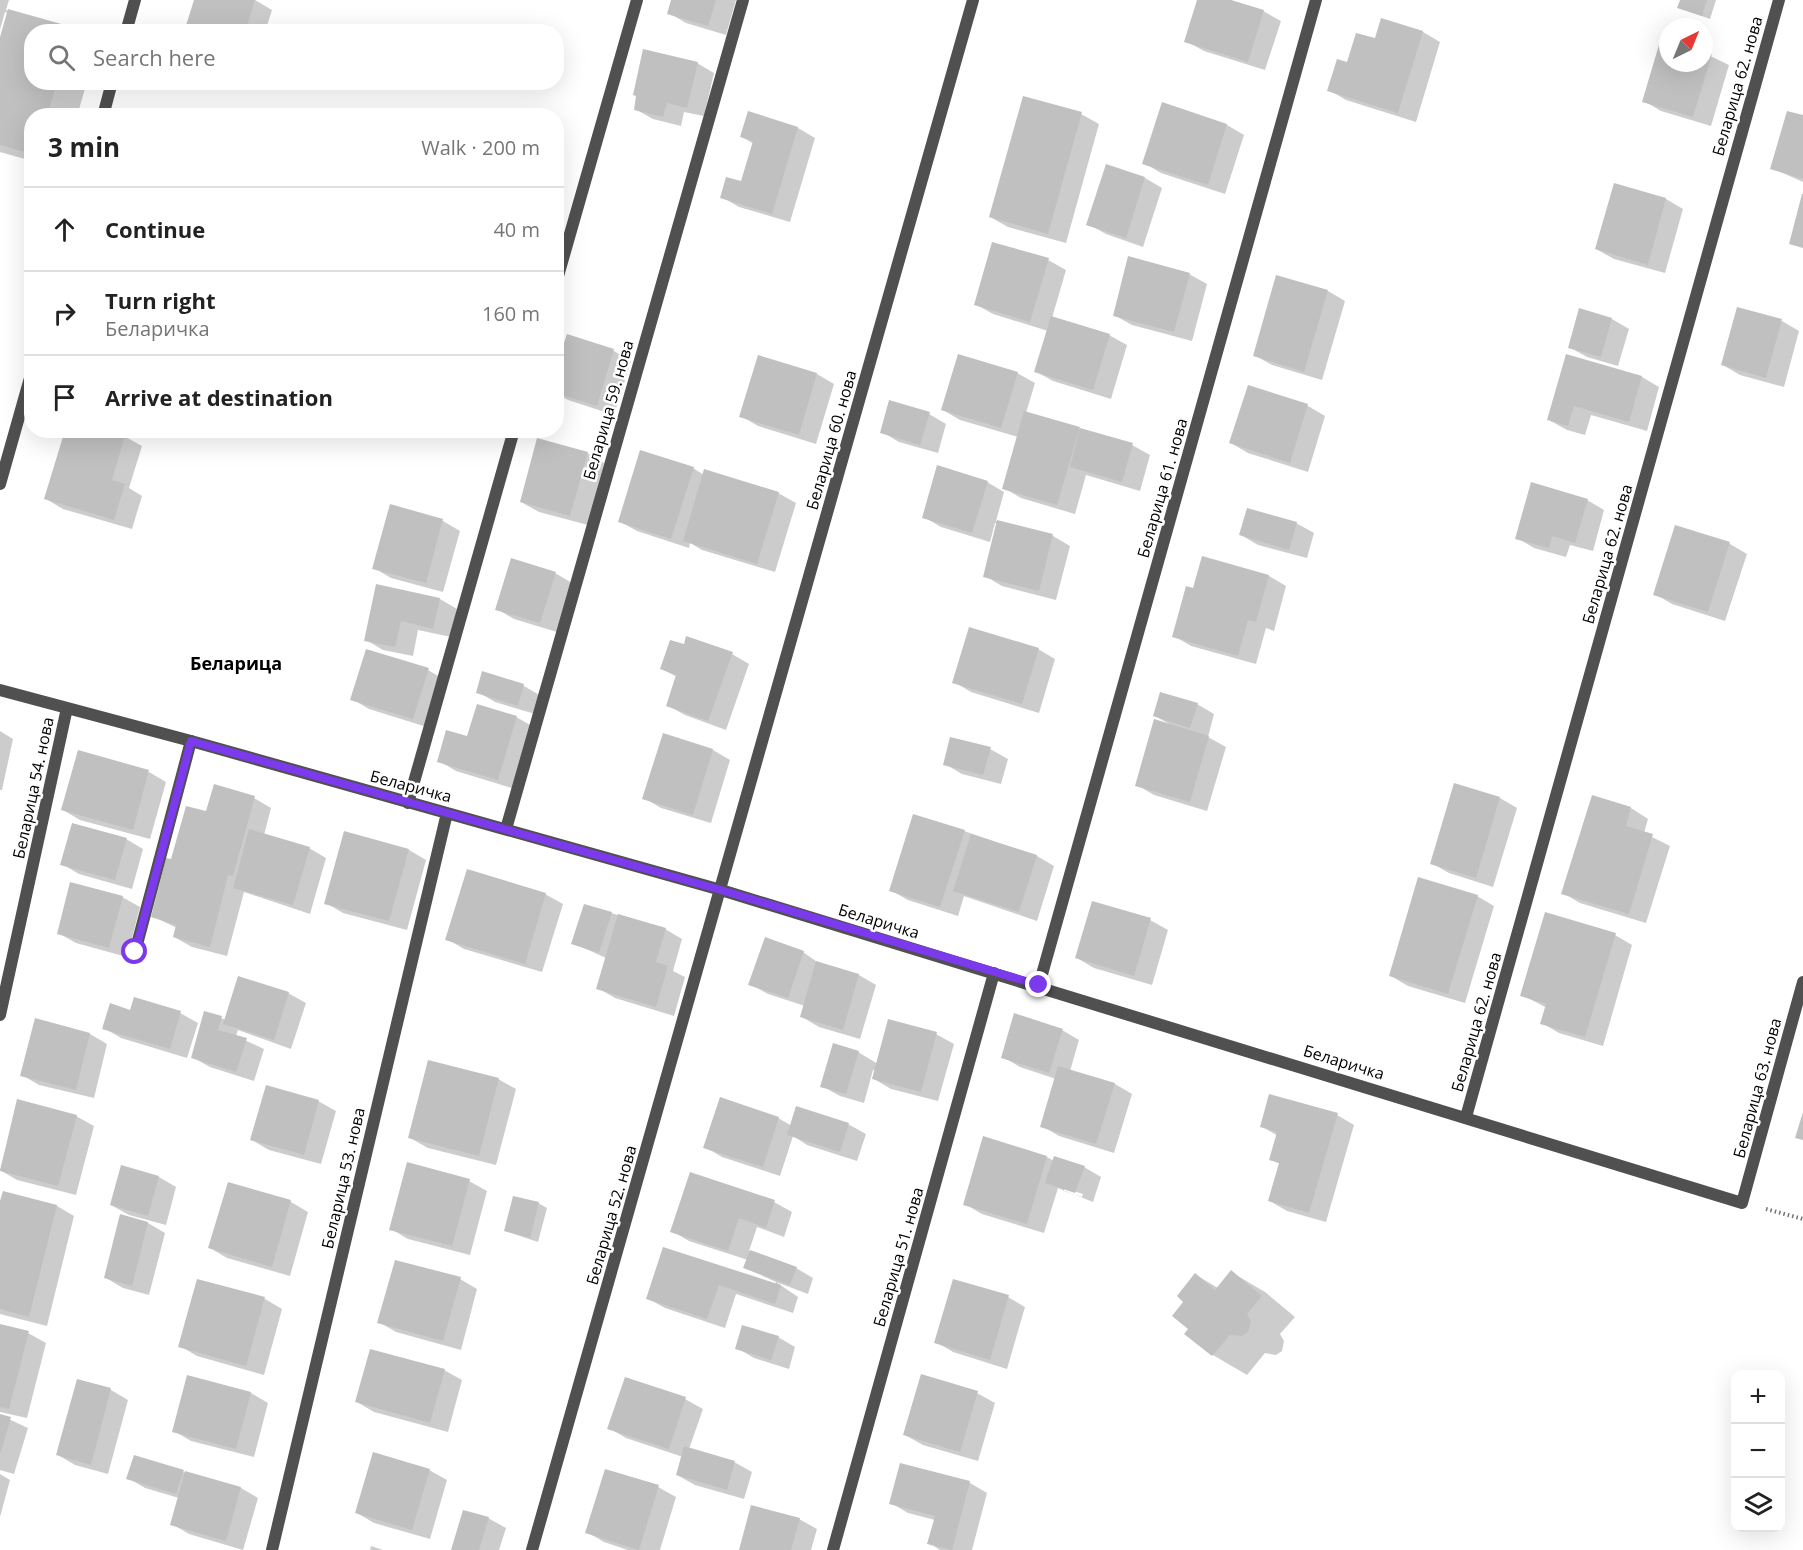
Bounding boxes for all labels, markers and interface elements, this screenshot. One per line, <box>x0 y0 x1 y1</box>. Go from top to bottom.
street label: Беларица 62. нова <box>1707 14 1767 158</box>
north arrow <box>1659 18 1713 72</box>
search box <box>24 24 564 90</box>
icon: search <box>45 41 78 74</box>
text: Search here <box>93 42 216 72</box>
text: 3 min <box>48 129 120 165</box>
text: Walk · 200 m <box>421 134 540 161</box>
icon: ahead <box>48 213 81 246</box>
text: Continue <box>105 214 205 244</box>
text: 40 m <box>493 216 540 243</box>
text: Turn right <box>105 285 216 315</box>
icon: right <box>48 297 81 330</box>
text: 160 m <box>482 300 540 327</box>
text: Беларичка <box>105 315 210 342</box>
street label: Беларица 59. нова <box>578 338 638 482</box>
street label: Беларица 60. нова <box>801 368 861 512</box>
icon: arrive <box>48 381 81 414</box>
text: Arrive at destination <box>105 382 333 412</box>
street label: Беларица 61. нова <box>1132 416 1192 560</box>
street label: Беларица 62. нова <box>1577 482 1637 626</box>
district label: Беларица <box>190 651 282 675</box>
street label: Беларица 54. нова <box>7 715 59 861</box>
street label: Беларичка <box>368 765 454 807</box>
street label: Беларичка <box>836 898 922 944</box>
route start <box>121 938 147 964</box>
street label: Беларица 62. нова <box>1446 950 1506 1094</box>
route end <box>1025 971 1051 997</box>
street label: Беларица 63. нова <box>1728 1015 1786 1161</box>
street label: Беларичка <box>1301 1039 1387 1085</box>
street label: Беларица 53. нова <box>316 1105 370 1251</box>
street label: Беларица 52. нова <box>581 1143 641 1287</box>
street label: Беларица 51. нова <box>868 1185 928 1329</box>
map controls <box>1731 1370 1785 1532</box>
button: + <box>1731 1370 1785 1424</box>
button: − <box>1731 1424 1785 1478</box>
button: layers <box>1731 1478 1785 1532</box>

